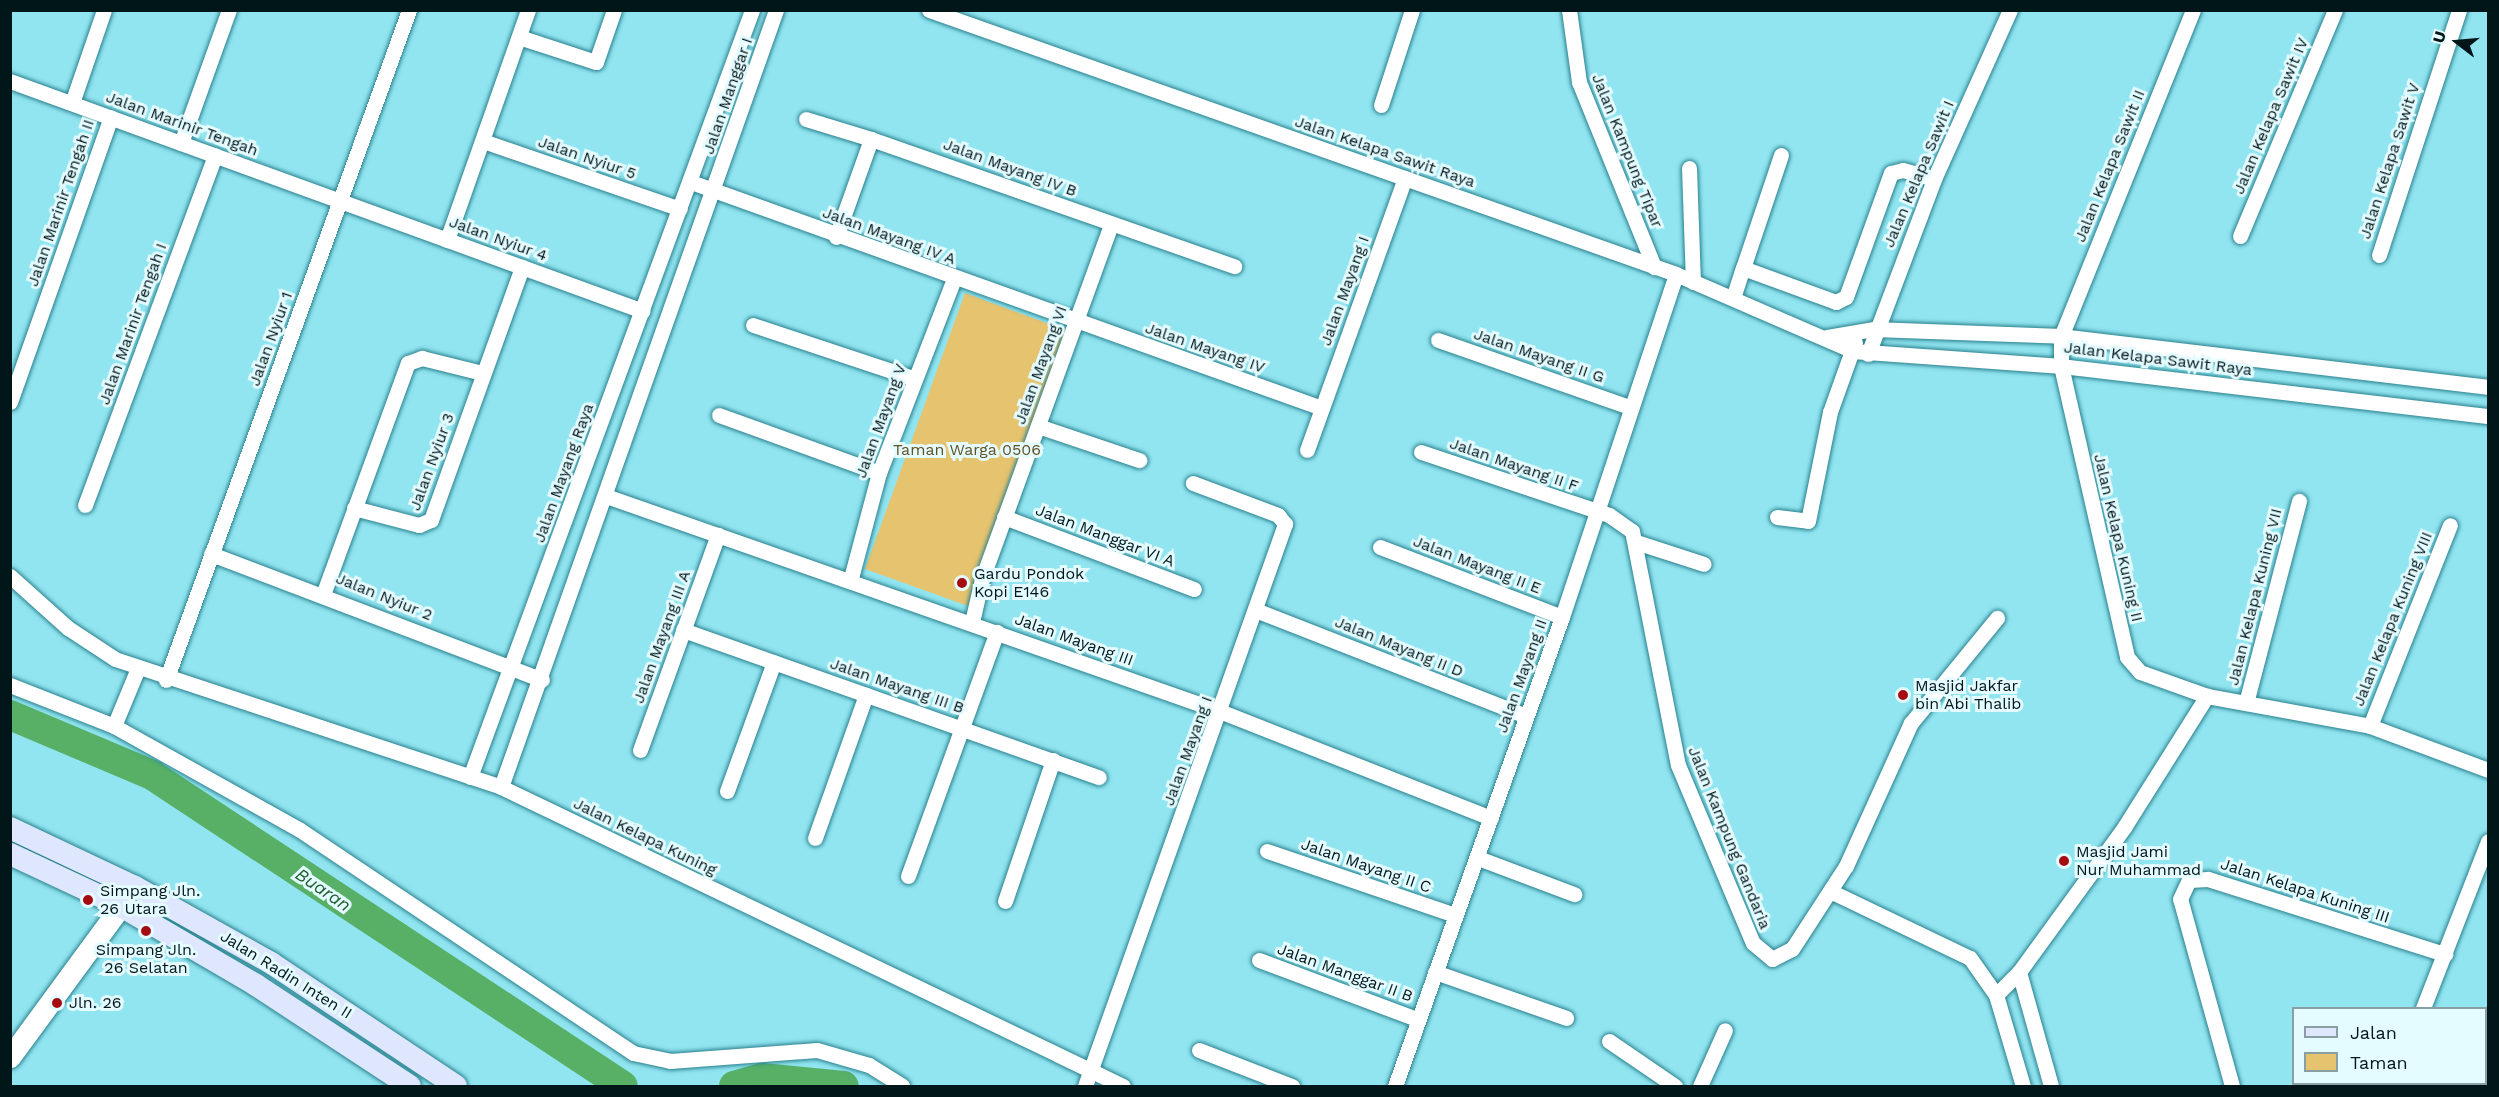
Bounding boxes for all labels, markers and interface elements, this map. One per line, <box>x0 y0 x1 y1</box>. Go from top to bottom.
north arrow <box>2427 12 2487 72</box>
text: U <box>2429 29 2450 45</box>
street label: Jalan Manggar I <box>699 35 757 157</box>
street label: Jalan Kelapa Sawit IV <box>2229 35 2313 197</box>
street label: Jalan Kampung Tipar <box>1587 71 1667 231</box>
street label: Jalan Kelapa Sawit V <box>2356 80 2424 242</box>
street label: Jalan Marinir Tengah <box>103 87 261 161</box>
street label: Jalan Kelapa Sawit II <box>2071 87 2149 245</box>
street label: Jalan Kelapa Sawit I <box>1879 97 1959 251</box>
street label: Jalan Kelapa Sawit Raya <box>1292 112 1478 192</box>
street label: Jalan Marinir Tengah II <box>23 117 99 289</box>
street label: Jalan Nyiur 5 <box>535 132 639 184</box>
street label: Jalan Mayang IV B <box>940 135 1080 201</box>
street label: Jalan Mayang IV A <box>819 203 959 269</box>
street label: Jalan Nyiur 4 <box>446 212 550 266</box>
street label: Jalan Mayang I <box>1316 234 1374 348</box>
street label: Jalan Marinir Tengah I <box>95 240 171 408</box>
street label: Jalan Nyiur 1 <box>245 289 297 389</box>
street label: Jalan Mayang VI <box>1011 303 1071 427</box>
street label: Jalan Mayang IV <box>1143 319 1267 377</box>
street label: Jalan Mayang II G <box>1471 325 1607 387</box>
street label: Jalan Kelapa Sawit Raya <box>2063 338 2253 380</box>
street label: Jalan Mayang V <box>851 361 911 481</box>
street label: Jalan Mayang Raya <box>530 401 598 545</box>
street label: Jalan Nyiur 3 <box>405 411 459 513</box>
street label: Jalan Mayang II F <box>1447 434 1581 496</box>
park label: Taman Warga 0506 <box>893 440 1041 460</box>
street label: Jalan Kelapa Kuning II <box>2089 452 2147 624</box>
street label: Jalan Manggar VI A <box>1032 500 1178 572</box>
street label: Jalan Kelapa Kuning VII <box>2224 506 2286 688</box>
street label: Jalan Kelapa Kuning VIII <box>2349 529 2437 709</box>
street label: Jalan Mayang II E <box>1410 532 1544 598</box>
place label: Gardu Pondok Kopi E146 <box>974 564 1084 602</box>
street label: Jalan Mayang III A <box>629 568 695 706</box>
street label: Jalan Nyiur 2 <box>333 569 435 625</box>
marker: Gardu Pondok Kopi E146 <box>955 576 969 590</box>
street label: Jalan Mayang III <box>1012 610 1136 670</box>
street label: Jalan Mayang II D <box>1332 612 1466 682</box>
street label: Jalan Mayang II <box>1493 616 1551 736</box>
street label: Jalan Mayang III B <box>828 654 966 718</box>
place label: Masjid Jakfar bin Abi Thalib <box>1915 676 2022 714</box>
marker: Masjid Jakfar bin Abi Thalib <box>1896 688 1910 702</box>
street label: Jalan Mayang I <box>1159 694 1217 808</box>
street label: Jalan Kampung Gandaria <box>1684 744 1774 932</box>
street label: Jalan Kelapa Kuning <box>570 794 720 880</box>
street label: Jalan Mayang II C <box>1298 835 1434 897</box>
place label: Masjid Jami Nur Muhammad <box>2076 842 2201 880</box>
marker: Masjid Jami Nur Muhammad <box>2057 854 2071 868</box>
street label: Jalan Kelapa Kuning III <box>2218 855 2392 927</box>
water label: Buaran <box>291 864 355 916</box>
place label: Simpang Jln. 26 Utara <box>100 881 201 919</box>
marker: Simpang Jln. 26 Utara <box>81 893 95 907</box>
marker: Simpang Jln. 26 Selatan <box>139 924 153 938</box>
street label: Jalan Radin Inten II <box>217 927 355 1023</box>
place label: Simpang Jln. 26 Selatan <box>96 940 196 978</box>
street label: Jalan Manggar II B <box>1274 940 1416 1006</box>
place label: Jln. 26 <box>69 993 122 1013</box>
marker: Jln. 26 <box>50 996 64 1010</box>
legend <box>2292 1007 2487 1085</box>
text: Jalan <box>2350 1022 2397 1043</box>
text: Taman <box>2350 1052 2408 1073</box>

